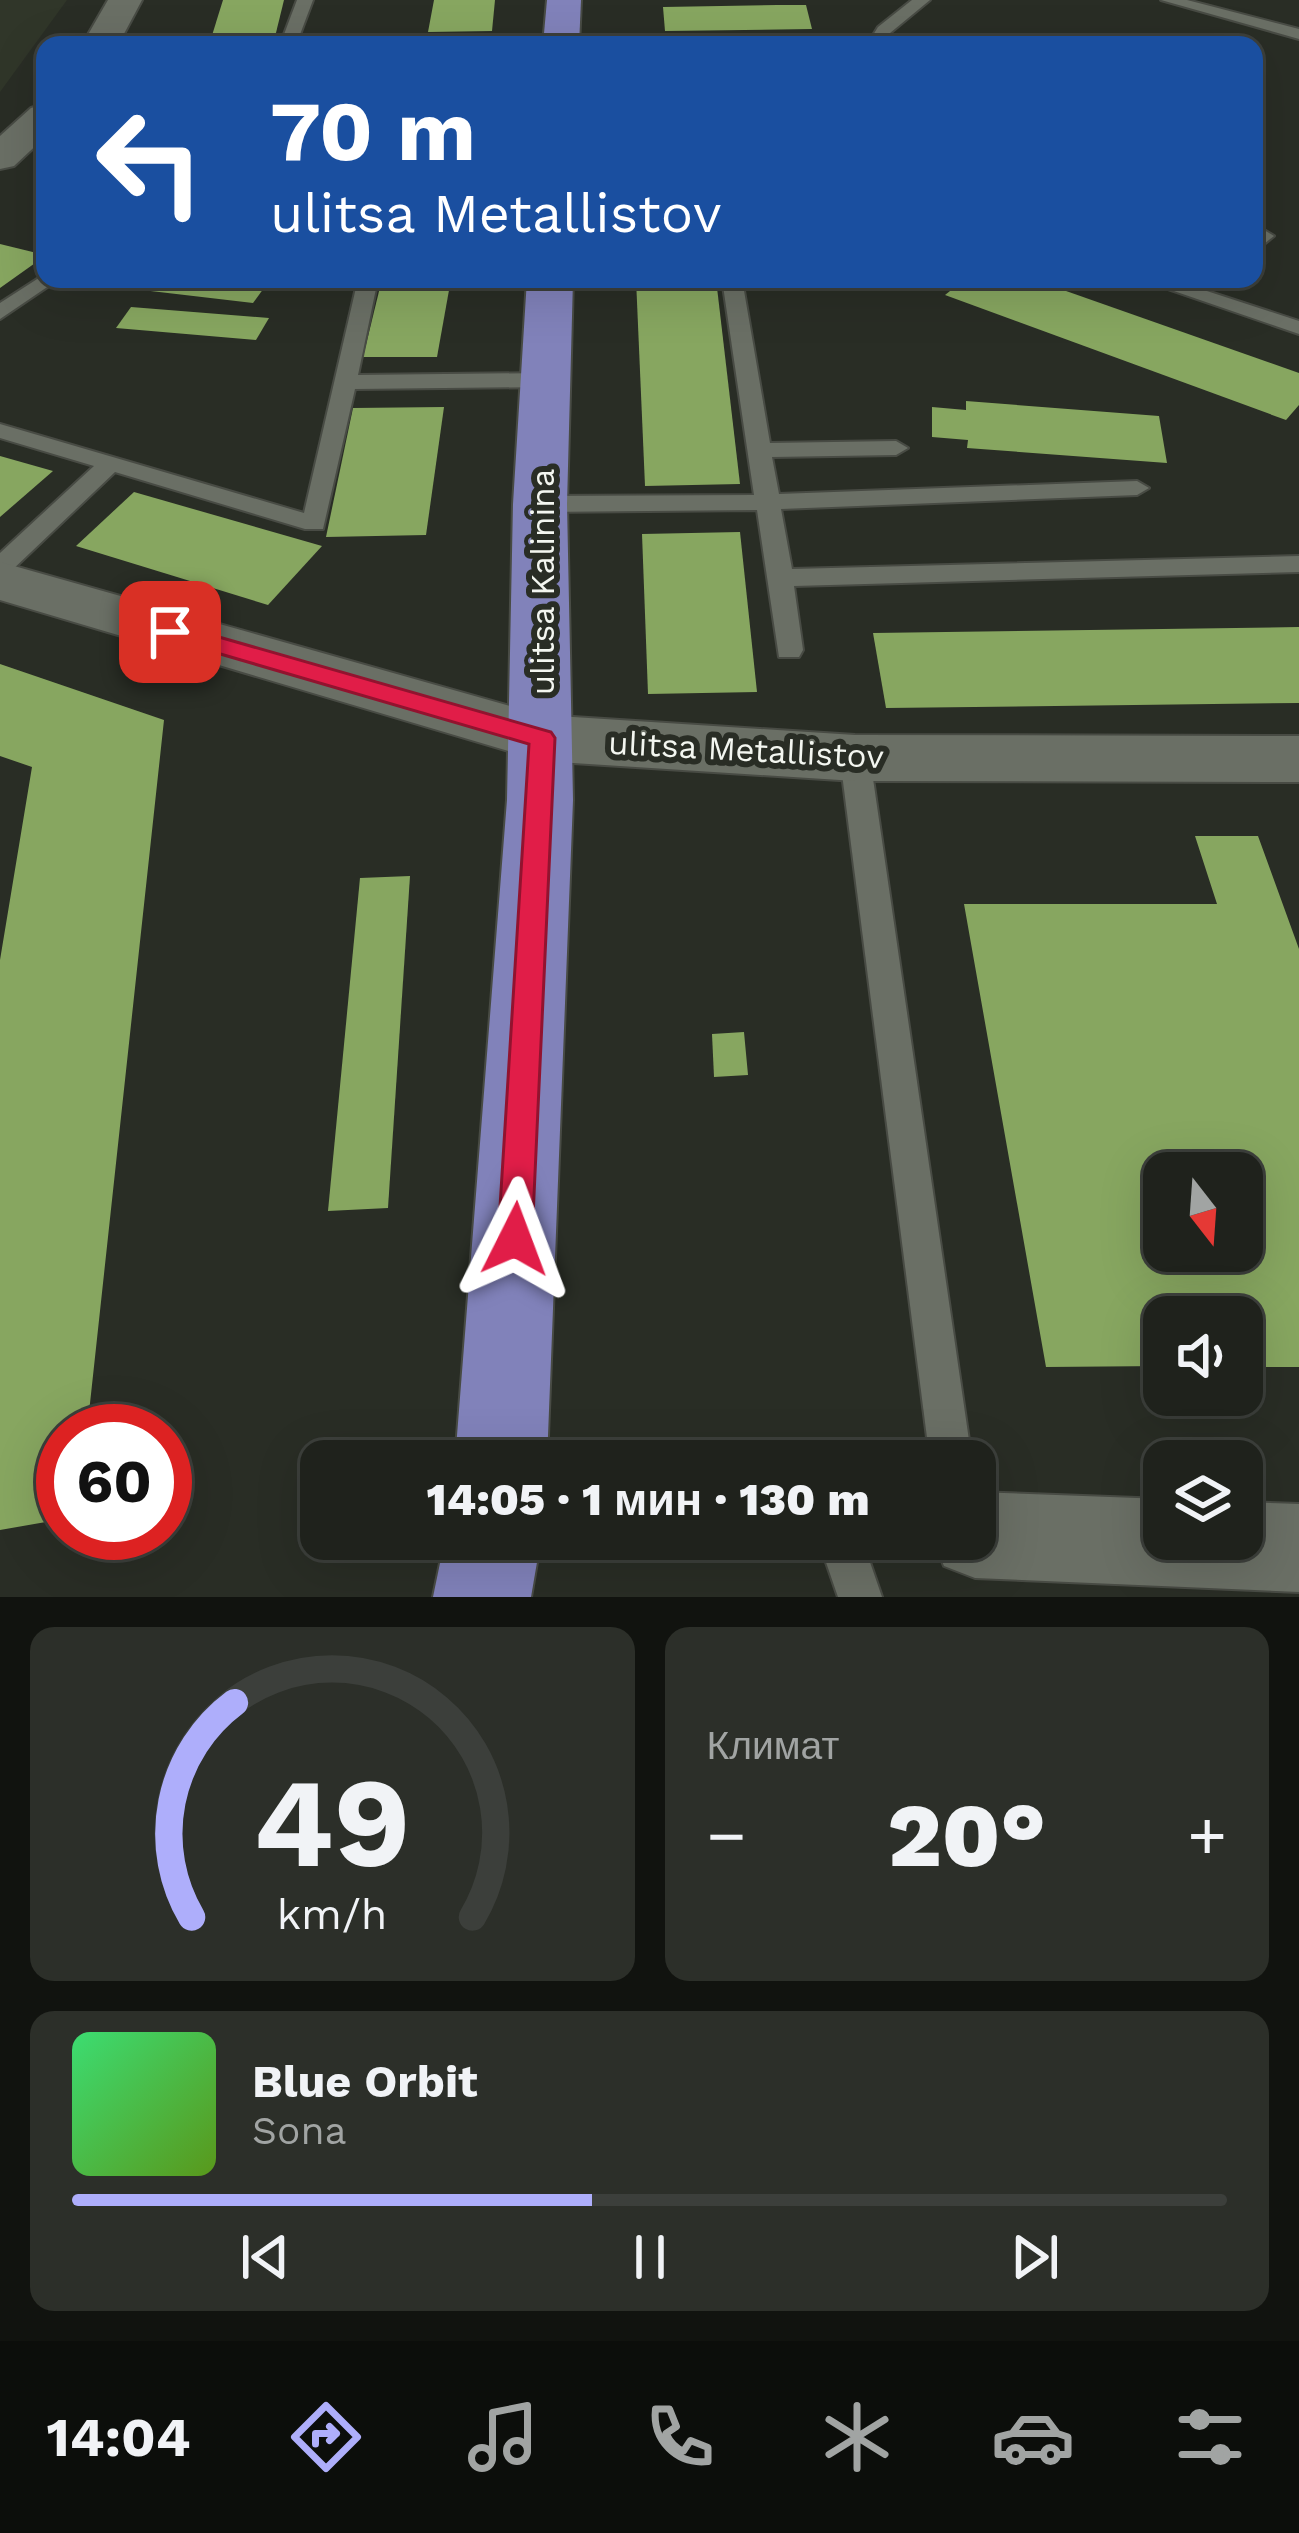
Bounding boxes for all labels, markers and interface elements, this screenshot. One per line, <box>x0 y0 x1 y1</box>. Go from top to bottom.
text: 70 m <box>270 82 476 180</box>
icon: left <box>72 84 228 240</box>
text: ulitsa Metallistov <box>270 182 721 245</box>
street label: ulitsa Kalinina <box>523 469 562 695</box>
pin <box>119 581 221 683</box>
icon: arrive <box>137 599 203 665</box>
street label: ulitsa Metallistov <box>607 723 885 776</box>
north arrow <box>1143 1152 1263 1272</box>
map controls <box>1143 1152 1263 1560</box>
position arrow <box>452 1176 578 1302</box>
button: sound <box>1143 1296 1263 1416</box>
speed limit sign: 60 <box>36 1404 192 1560</box>
button: layers <box>1143 1440 1263 1560</box>
text: 14:05 · 1 мин · 130 m <box>426 1473 870 1526</box>
text: Климат <box>707 1723 839 1768</box>
text: 49 <box>253 1750 411 1896</box>
text: 20° <box>888 1782 1046 1888</box>
text: − <box>707 1797 746 1874</box>
text: + <box>1187 1797 1227 1874</box>
text: km/h <box>277 1889 387 1939</box>
text: Blue Orbit <box>252 2055 478 2108</box>
text: Sona <box>252 2108 347 2153</box>
icon: previous <box>232 2224 298 2290</box>
icon: pause <box>617 2224 683 2290</box>
icon: next <box>1002 2224 1068 2290</box>
icon: directions <box>284 2395 368 2479</box>
icon: music <box>461 2395 545 2479</box>
icon: phone <box>638 2395 722 2479</box>
icon: climate <box>815 2395 899 2479</box>
icon: car <box>991 2395 1075 2479</box>
icon: filters <box>1168 2395 1252 2479</box>
text: 14:04 <box>46 2406 191 2469</box>

